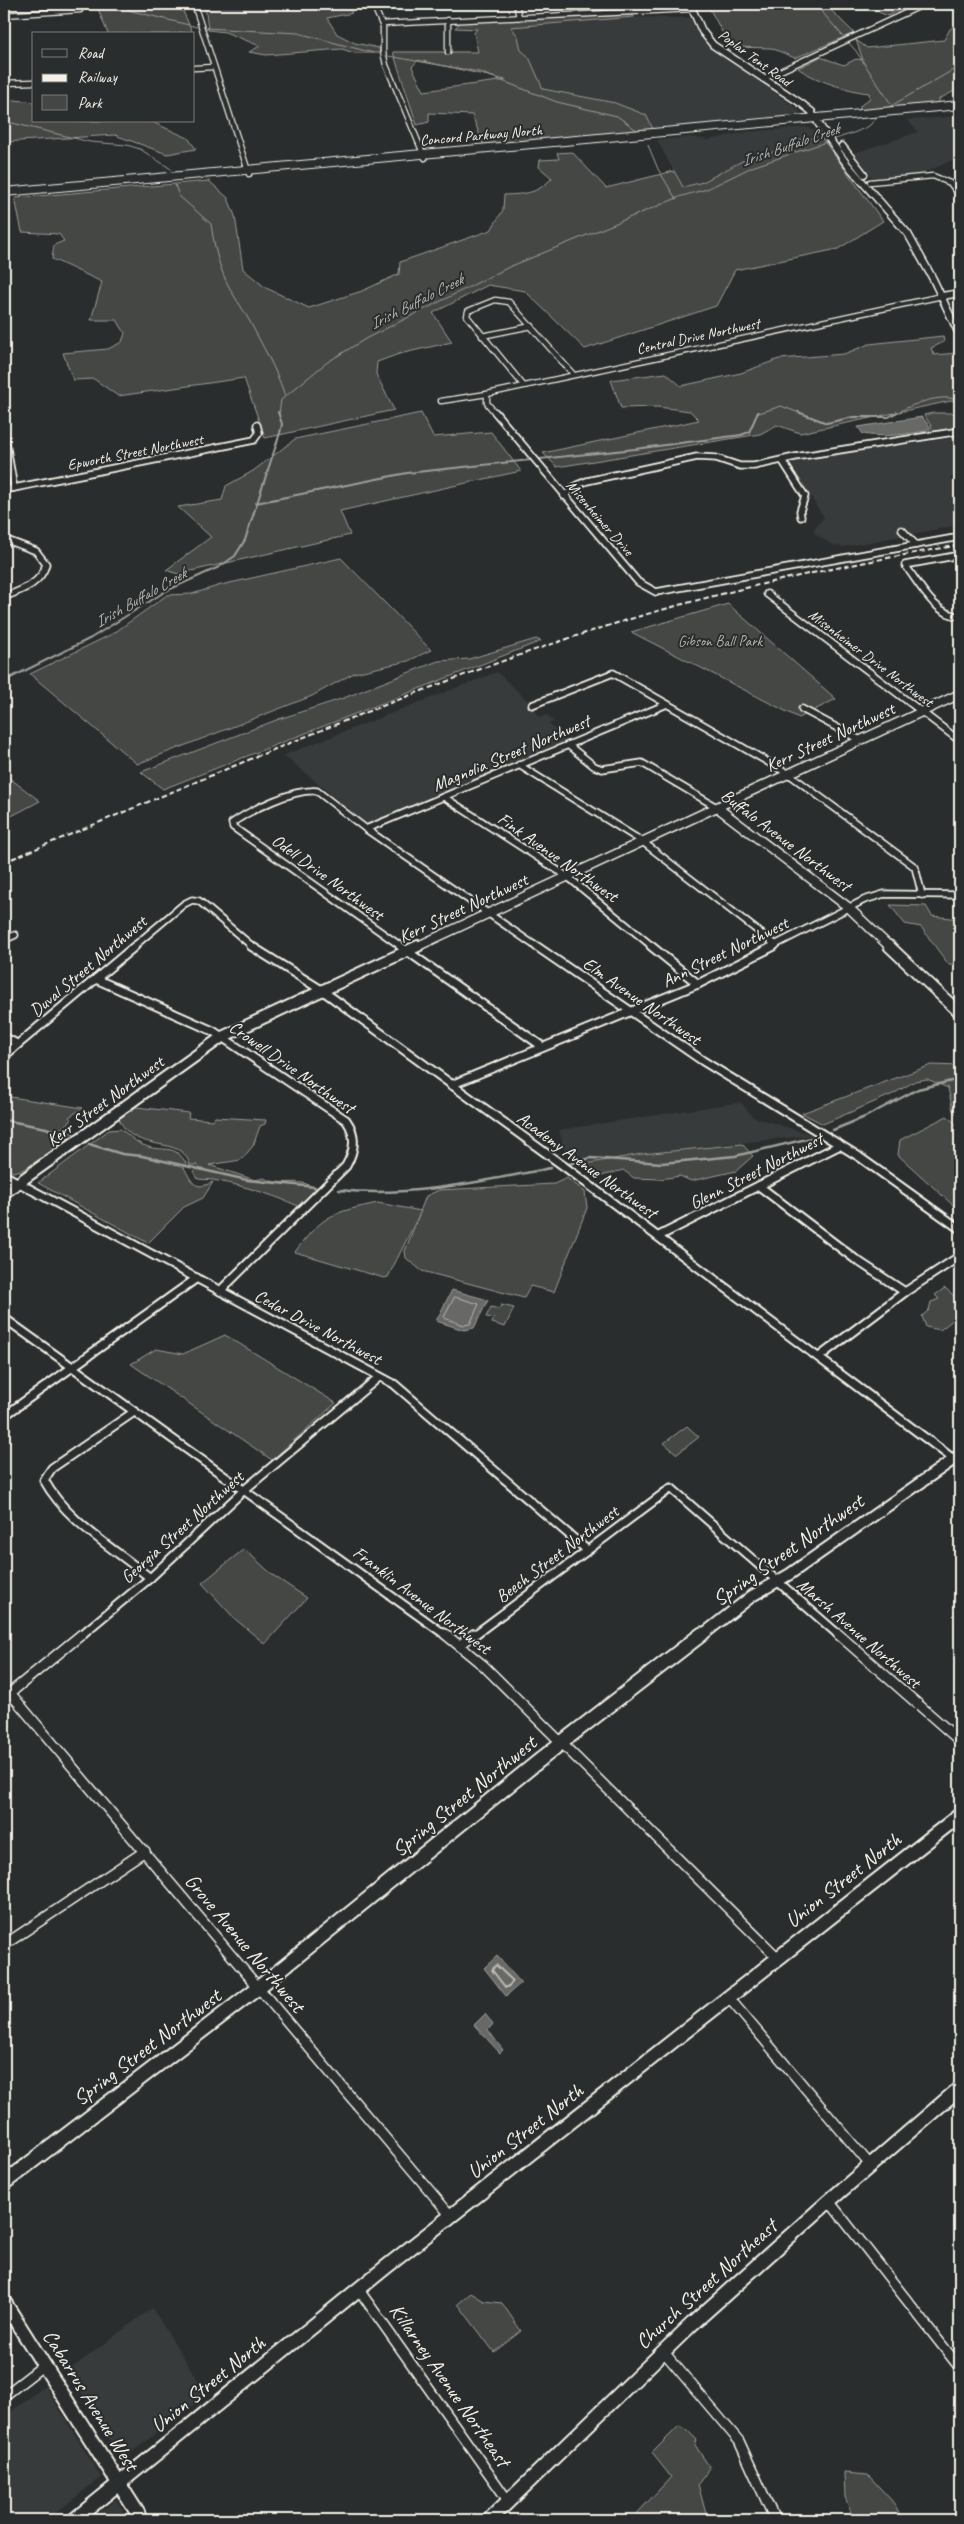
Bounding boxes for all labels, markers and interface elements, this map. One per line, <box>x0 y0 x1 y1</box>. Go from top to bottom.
street label: Poplar Tent Road <box>714 25 797 93</box>
legend <box>32 32 195 122</box>
text: Road <box>78 44 105 63</box>
text: Railway <box>78 68 119 87</box>
text: Park <box>78 94 103 113</box>
water label: Irish Buffalo Creek <box>739 118 845 171</box>
street label: Concord Parkway North <box>419 121 544 150</box>
water label: Irish Buffalo Creek <box>366 268 469 334</box>
street label: Central Drive Northwest <box>635 314 763 359</box>
street label: Epworth Street Northwest <box>66 430 206 475</box>
street label: Misenheimer Drive <box>562 477 638 561</box>
water label: Irish Buffalo Creek <box>91 562 193 632</box>
street label: Misenheimer Drive Northwest <box>804 605 939 713</box>
park label: Gibson Ball Park <box>678 632 764 651</box>
street label: Kerr Street Northwest <box>762 697 900 776</box>
street label: Magnolia Street Northwest <box>429 709 596 796</box>
street label: Buffalo Avenue Northwest <box>717 784 858 898</box>
street label: Fink Avenue Northwest <box>494 807 624 908</box>
street label: Odell Drive Northwest <box>268 829 390 926</box>
street label: Kerr Street Northwest <box>395 868 533 947</box>
street label: Duval Street Northwest <box>25 909 152 1021</box>
street label: Ann Street Northwest <box>658 911 793 992</box>
street label: Elm Avenue Northwest <box>579 952 707 1051</box>
street label: Crowell Drive Northwest <box>225 1016 361 1120</box>
street label: Kerr Street Northwest <box>42 1050 170 1151</box>
street label: Academy Avenue Northwest <box>513 1107 664 1225</box>
street label: Glenn Street Northwest <box>686 1127 829 1214</box>
street label: Cedar Drive Northwest <box>251 1284 387 1371</box>
street label: Georgia Street Northwest <box>116 1465 249 1588</box>
street label: Spring Street Northwest <box>708 1487 870 1612</box>
street label: Beech Street Northwest <box>491 1499 624 1607</box>
street label: Franklin Avenue Northwest <box>349 1541 497 1660</box>
street label: Marsh Avenue Northwest <box>793 1573 927 1694</box>
street label: Spring Street Northwest <box>387 1729 543 1862</box>
street label: Union Street North <box>780 1826 907 1933</box>
street label: Grove Avenue Northwest <box>179 1868 312 2019</box>
street label: Spring Street Northwest <box>68 1982 228 2111</box>
street label: Union Street North <box>462 2077 589 2184</box>
street label: Church Street Northeast <box>630 2212 784 2354</box>
street label: Killarney Avenue Northeast <box>384 2298 518 2474</box>
street label: Cabarrus Avenue West <box>37 2325 146 2477</box>
street label: Union Street North <box>145 2329 272 2438</box>

